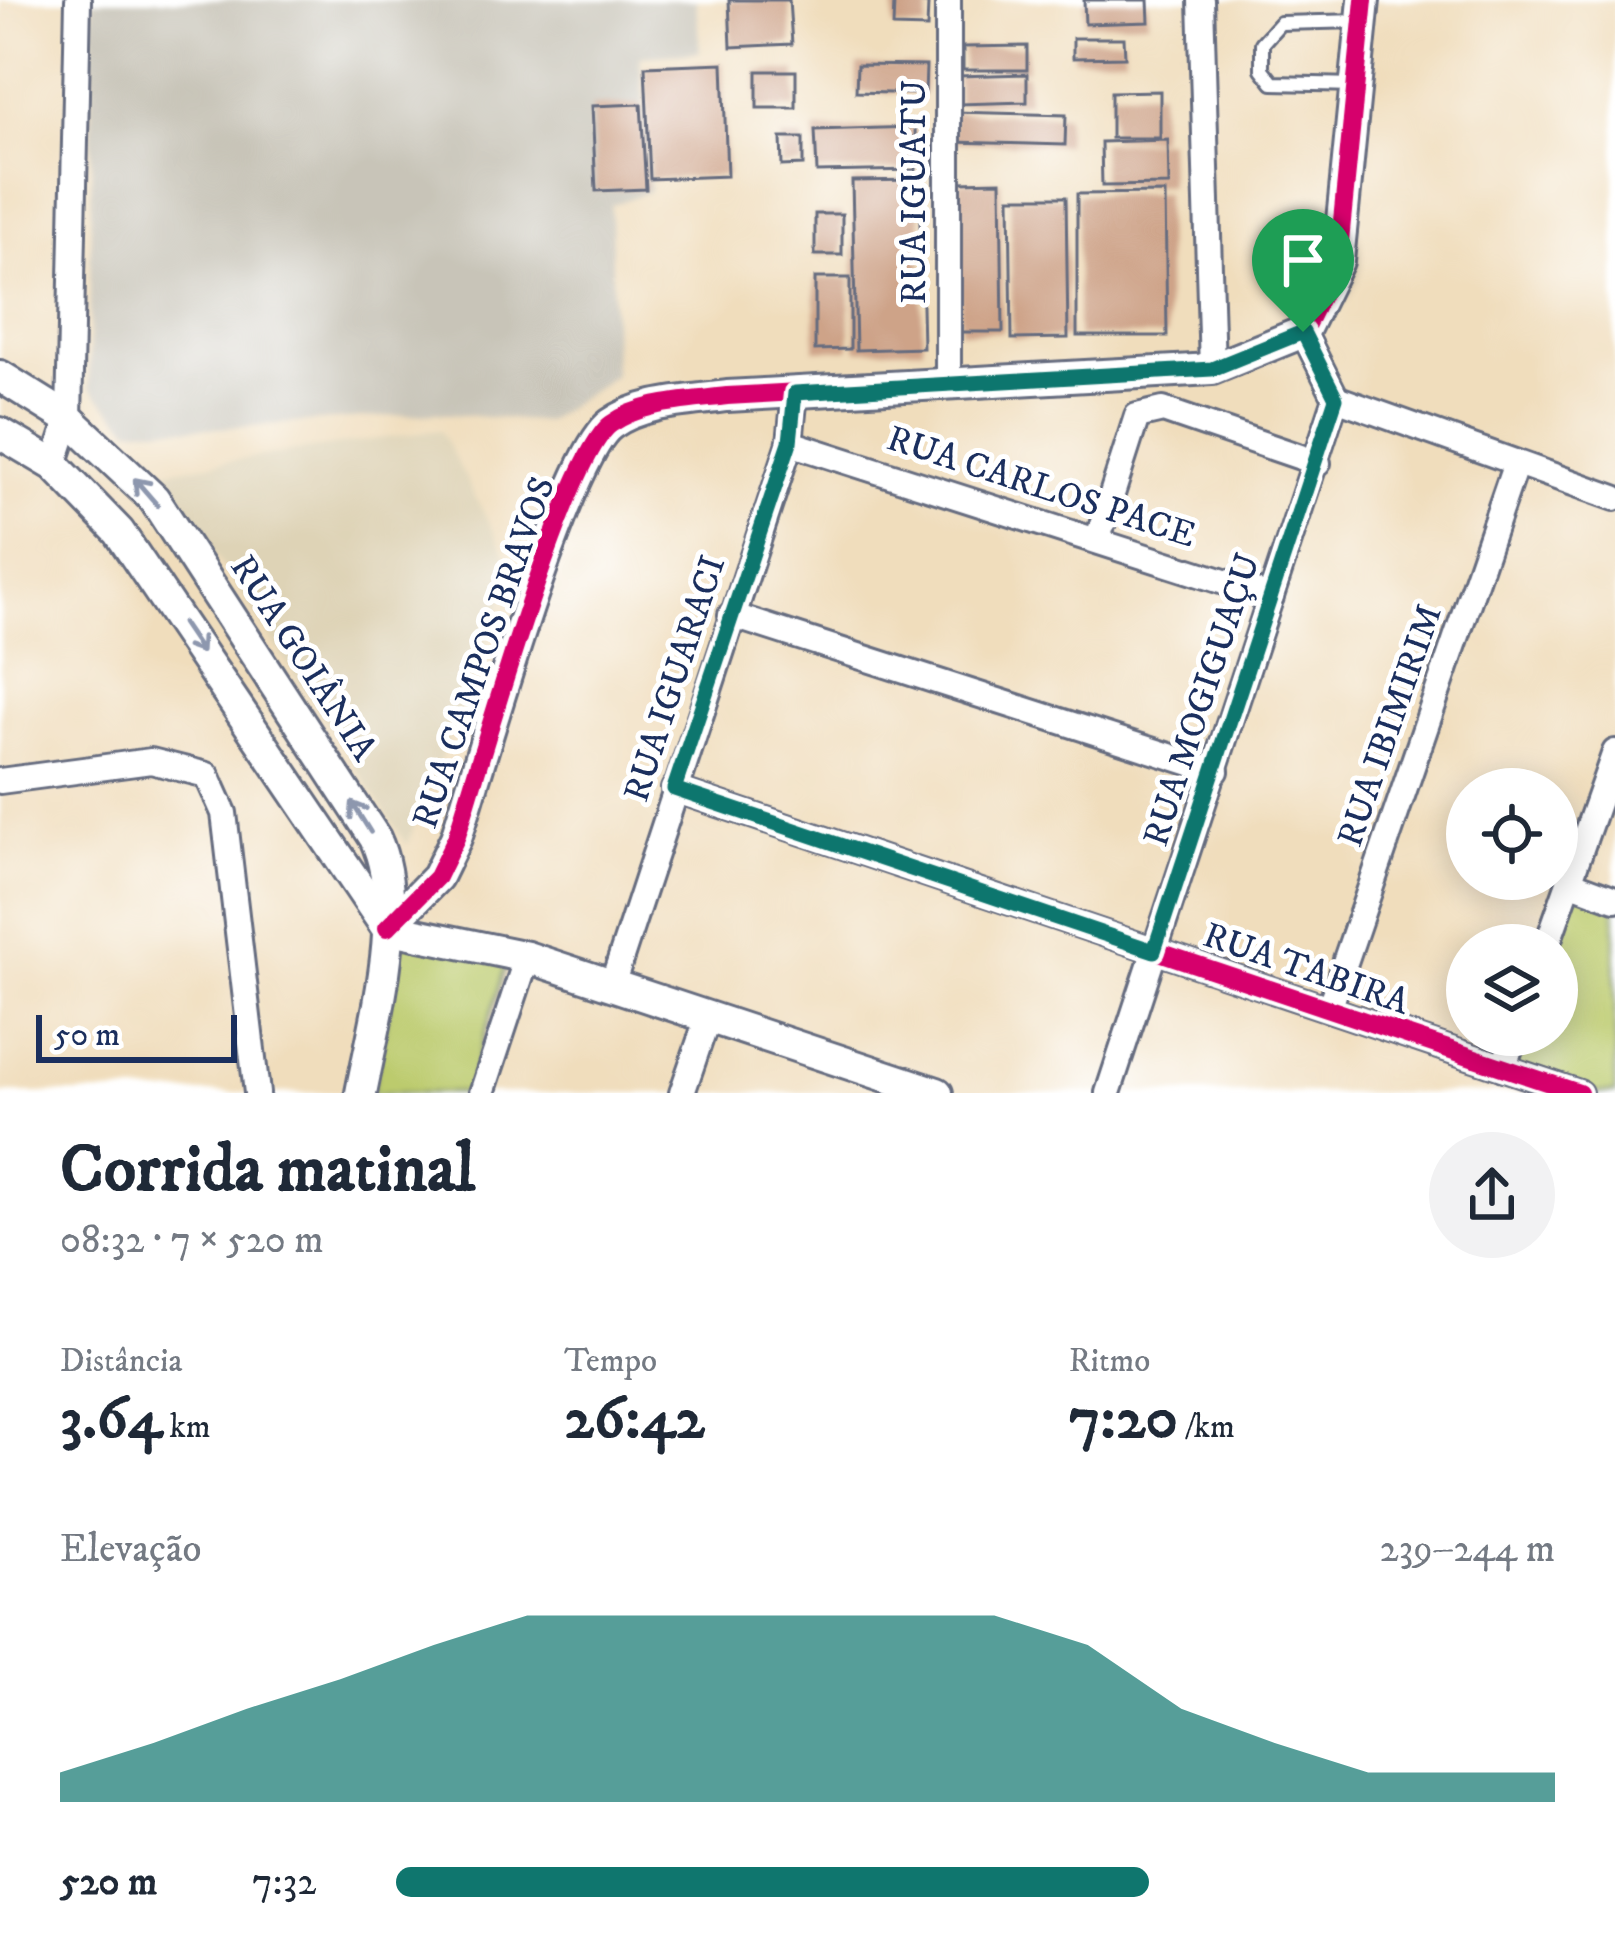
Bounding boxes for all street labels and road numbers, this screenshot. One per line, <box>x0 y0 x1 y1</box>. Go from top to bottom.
street label: RUA IGUATU <box>892 80 937 304</box>
street label: RUA CARLOS PACE <box>881 416 1201 558</box>
street label: RUA CAMPOS BRAVOS <box>403 471 566 834</box>
street label: RUA GOIÂNIA <box>220 547 387 771</box>
street label: RUA MOGIGUAÇU <box>1134 548 1271 852</box>
street label: RUA IGUARACI <box>614 550 736 807</box>
street label: RUA IBIMIRIM <box>1328 599 1453 853</box>
street label: RUA TABIRA <box>1197 913 1416 1026</box>

